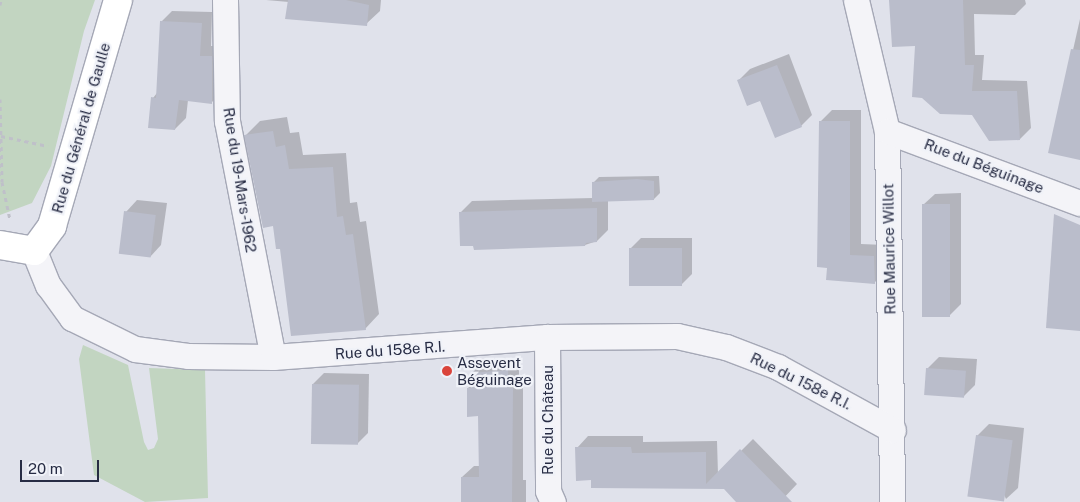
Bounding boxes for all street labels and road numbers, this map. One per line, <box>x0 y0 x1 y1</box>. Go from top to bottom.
street label: Rue du Général de Gaulle <box>48 40 114 216</box>
street label: Rue du 19-Mars-1962 <box>220 106 260 254</box>
street label: Rue du Béguinage <box>922 135 1046 197</box>
street label: Rue Maurice Willot <box>879 183 899 315</box>
street label: Rue du 158e R.I. <box>334 337 446 363</box>
street label: Rue du 158e R.I. <box>747 349 855 413</box>
street label: Rue du Château <box>539 365 557 475</box>

